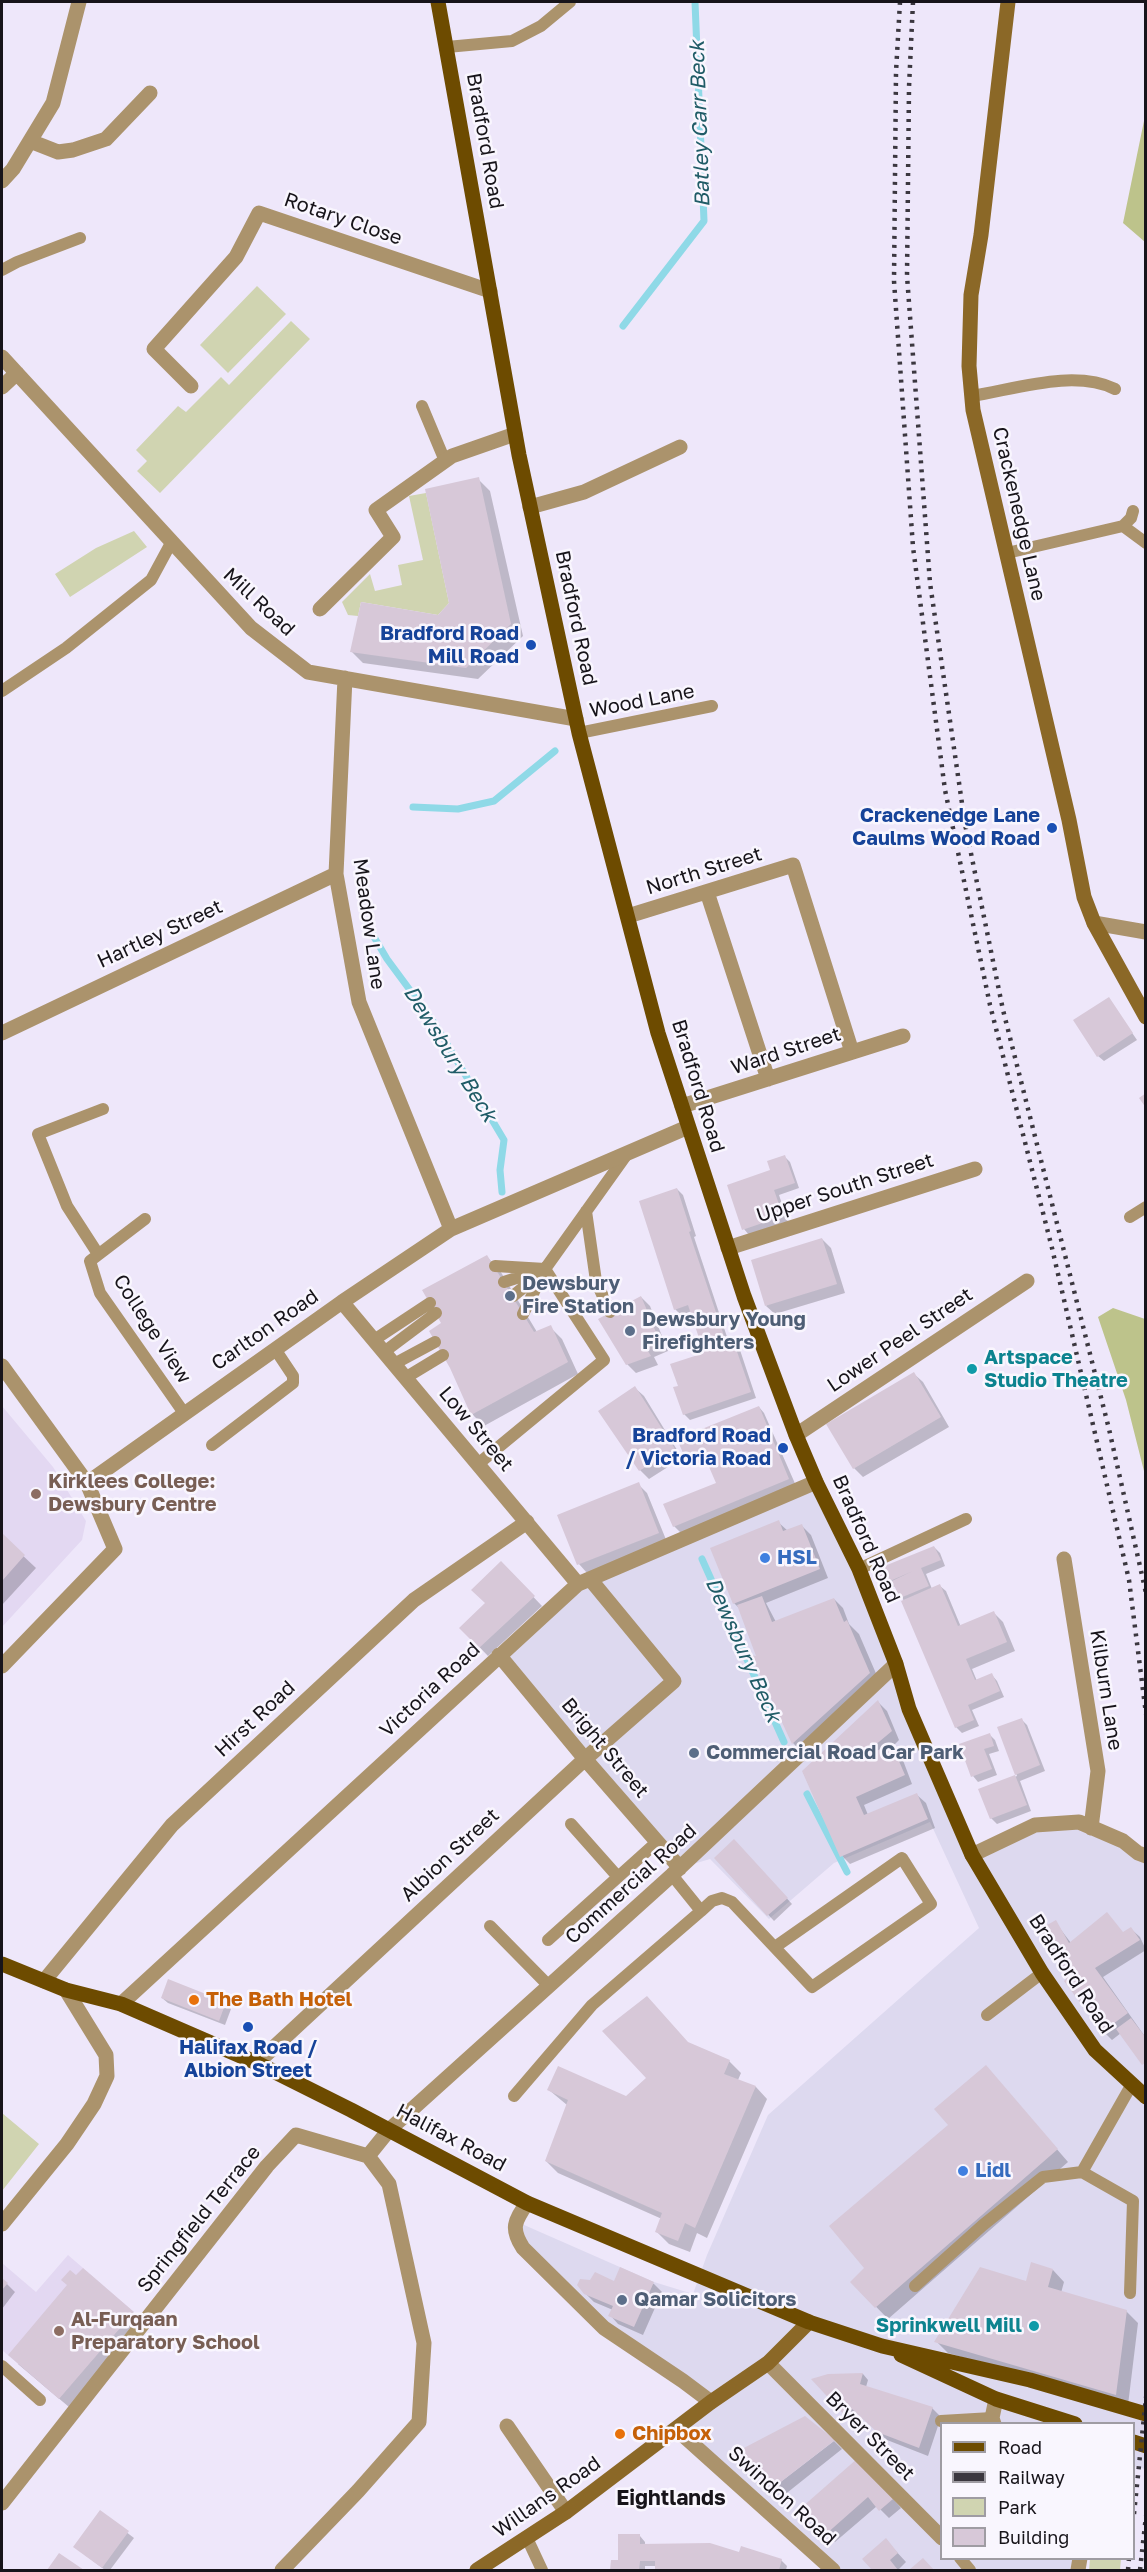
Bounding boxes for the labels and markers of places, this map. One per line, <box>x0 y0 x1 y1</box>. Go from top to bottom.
place label: Bradford Road Mill Road <box>380 622 519 669</box>
marker: Bradford Road Mill Road <box>524 638 538 652</box>
place label: Crackenedge Lane Caulms Wood Road <box>852 804 1040 851</box>
marker: Crackenedge Lane Caulms Wood Road <box>1045 821 1059 835</box>
place label: Dewsbury Fire Station <box>522 1272 634 1319</box>
marker: Dewsbury Fire Station <box>503 1289 517 1303</box>
place label: Dewsbury Young Firefighters <box>642 1308 806 1355</box>
marker: Dewsbury Young Firefighters <box>623 1324 637 1338</box>
place label: Artspace Studio Theatre <box>984 1346 1128 1393</box>
marker: Artspace Studio Theatre <box>965 1362 979 1376</box>
place label: Bradford Road / Victoria Road <box>626 1424 771 1471</box>
marker: Bradford Road / Victoria Road <box>776 1441 790 1455</box>
place label: Kirklees College: Dewsbury Centre <box>48 1470 217 1517</box>
marker: Kirklees College: Dewsbury Centre <box>29 1487 43 1501</box>
place label: HSL <box>777 1546 817 1570</box>
marker: HSL <box>758 1551 772 1565</box>
place label: Commercial Road Car Park <box>706 1741 964 1765</box>
marker: Commercial Road Car Park <box>687 1746 701 1760</box>
place label: The Bath Hotel <box>206 1988 352 2012</box>
marker: The Bath Hotel <box>187 1993 201 2007</box>
marker: Halifax Road / Albion Street <box>241 2020 255 2034</box>
place label: Halifax Road / Albion Street <box>179 2036 317 2083</box>
place label: Lidl <box>975 2159 1011 2183</box>
marker: Lidl <box>956 2164 970 2178</box>
place label: Qamar Solicitors <box>634 2288 796 2312</box>
marker: Qamar Solicitors <box>615 2293 629 2307</box>
place label: Al-Furqaan Preparatory School <box>71 2308 260 2355</box>
place label: Sprinkwell Mill <box>876 2314 1022 2338</box>
marker: Sprinkwell Mill <box>1027 2319 1041 2333</box>
marker: Al-Furqaan Preparatory School <box>52 2324 66 2338</box>
place label: Chipbox <box>632 2422 712 2446</box>
marker: Chipbox <box>613 2427 627 2441</box>

